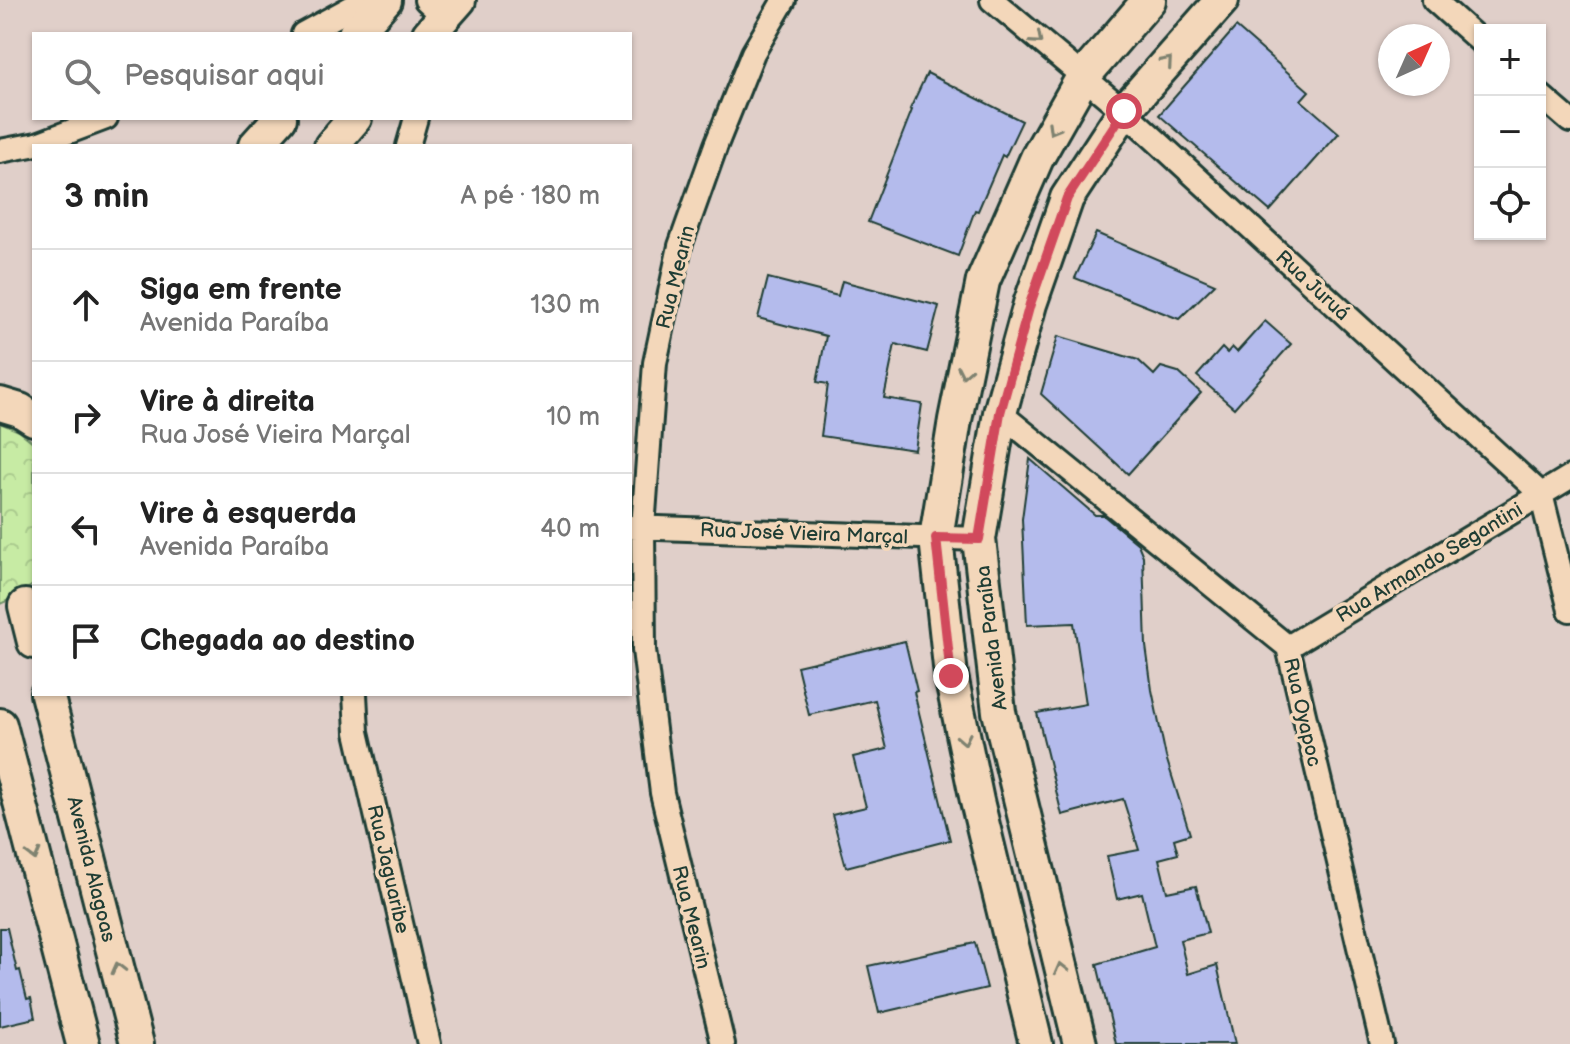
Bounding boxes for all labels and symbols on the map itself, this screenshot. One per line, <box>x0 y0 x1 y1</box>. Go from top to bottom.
north arrow <box>1378 24 1450 96</box>
one-way arrow <box>1028 29 1043 43</box>
one-way arrow <box>1157 57 1172 72</box>
route start <box>1106 93 1142 129</box>
one-way arrow <box>1047 120 1063 135</box>
street label: Rua Mearin <box>652 223 700 331</box>
street label: Rua Juruá <box>1270 245 1354 326</box>
one-way arrow <box>957 365 974 378</box>
street label: Rua Armando Segantini <box>1332 498 1527 628</box>
street label: Rua José Vieira Marçal <box>700 518 908 550</box>
street label: Avenida Paraíba <box>971 564 1013 712</box>
street label: Rua Oyapoc <box>1278 656 1326 769</box>
route end <box>933 658 969 694</box>
one-way arrow <box>955 732 972 746</box>
street label: Avenida Alagoas <box>61 794 121 945</box>
street label: Rua Jaguaribe <box>362 803 415 936</box>
one-way arrow <box>24 848 41 861</box>
street label: Rua Mearin <box>667 863 715 971</box>
one-way arrow <box>110 962 127 976</box>
one-way arrow <box>1054 962 1071 976</box>

